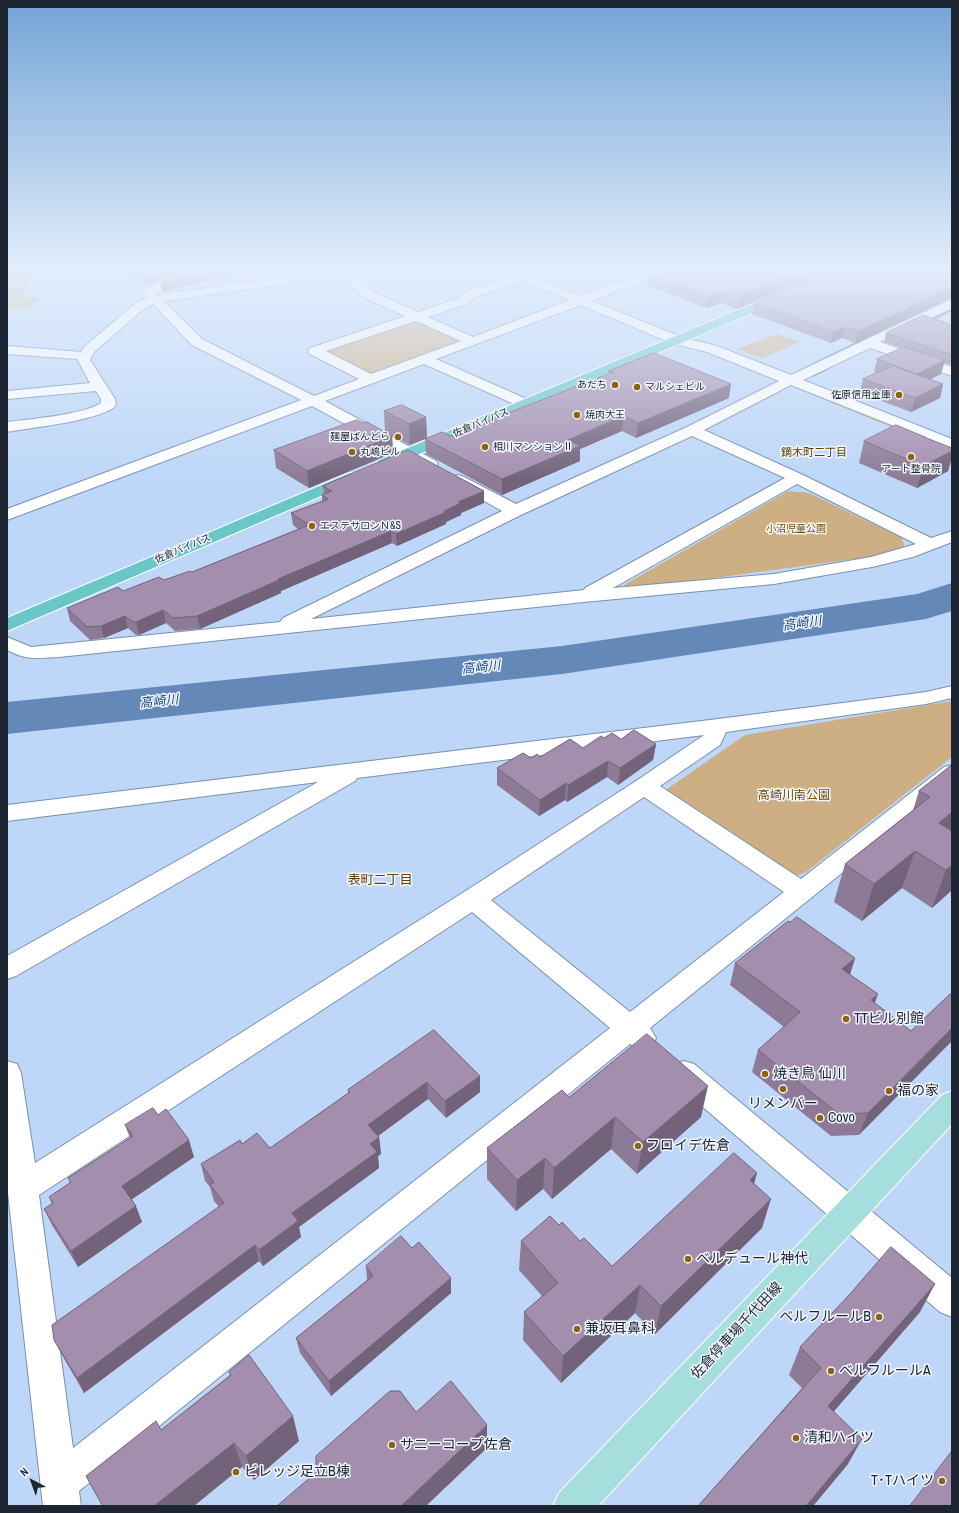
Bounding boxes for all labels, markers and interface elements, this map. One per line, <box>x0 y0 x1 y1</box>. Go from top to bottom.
place label: あだち <box>577 379 607 391</box>
marker: あだち <box>610 380 620 390</box>
place label: マルシェビル <box>645 381 705 393</box>
marker: マルシェビル <box>632 382 642 392</box>
place label: 佐原信用金庫 <box>831 389 891 401</box>
marker: 佐原信用金庫 <box>894 390 904 400</box>
street label: 佐倉バイパス <box>451 406 511 440</box>
place label: 焼肉大王 <box>585 409 625 421</box>
marker: 焼肉大王 <box>572 410 582 420</box>
place label: 麺屋ぱんどら <box>330 431 390 443</box>
marker: 麺屋ぱんどら <box>393 432 403 442</box>
place label: 相川マンションⅡ <box>493 441 573 453</box>
marker: 相川マンションⅡ <box>480 442 490 452</box>
place label: 丸嶋ビル <box>360 446 400 458</box>
district label: 鏑木町二丁目 <box>781 446 847 460</box>
marker: 丸嶋ビル <box>347 447 357 457</box>
marker: アート整骨院 <box>906 452 916 462</box>
place label: アート整骨院 <box>881 463 941 475</box>
place label: エステサロンＮ&S <box>320 520 401 532</box>
marker: エステサロンＮ&S <box>307 521 317 531</box>
park label: 小沼児童公園 <box>766 523 826 535</box>
street label: 佐倉バイパス <box>153 532 213 566</box>
water label: 高崎川 <box>782 614 822 634</box>
water label: 高崎川 <box>461 658 501 678</box>
water label: 高崎川 <box>139 692 179 712</box>
park label: 高崎川南公園 <box>758 789 830 803</box>
district label: 表町二丁目 <box>348 873 412 889</box>
place label: TTビル別館 <box>854 1011 924 1027</box>
marker: TTビル別館 <box>841 1014 851 1024</box>
place label: 焼き鳥 仙川 <box>773 1066 846 1082</box>
marker: 焼き鳥 仙川 <box>760 1069 770 1079</box>
place label: 福の家 <box>897 1083 939 1099</box>
marker: リメンバー <box>778 1084 788 1094</box>
marker: 福の家 <box>884 1086 894 1096</box>
place label: リメンバー <box>748 1096 818 1112</box>
place label: Covo <box>828 1110 855 1126</box>
marker: Covo <box>815 1113 825 1123</box>
place label: フロイデ佐倉 <box>646 1138 730 1154</box>
marker: フロイデ佐倉 <box>633 1141 643 1151</box>
place label: ベルデュール神代 <box>696 1251 808 1267</box>
marker: ベルデュール神代 <box>683 1254 693 1264</box>
street label: 佐倉停車場千代田線 <box>688 1279 786 1383</box>
place label: ベルフルールB <box>779 1309 871 1325</box>
marker: ベルフルールB <box>874 1312 884 1322</box>
place label: 兼坂耳鼻科 <box>585 1321 655 1337</box>
marker: 兼坂耳鼻科 <box>572 1324 582 1334</box>
place label: ベルフルールA <box>839 1363 931 1379</box>
marker: ベルフルールA <box>826 1366 836 1376</box>
place label: 清和ハイツ <box>804 1430 874 1446</box>
marker: 清和ハイツ <box>791 1433 801 1443</box>
place label: サニーコープ佐倉 <box>400 1437 512 1453</box>
marker: サニーコープ佐倉 <box>387 1440 397 1450</box>
north arrow <box>12 1461 52 1501</box>
place label: ビレッジ足立B棟 <box>244 1464 350 1480</box>
text: N <box>17 1465 31 1479</box>
marker: ビレッジ足立B棟 <box>231 1467 241 1477</box>
place label: T･Tハイツ <box>871 1473 934 1489</box>
marker: T･Tハイツ <box>937 1476 947 1486</box>

